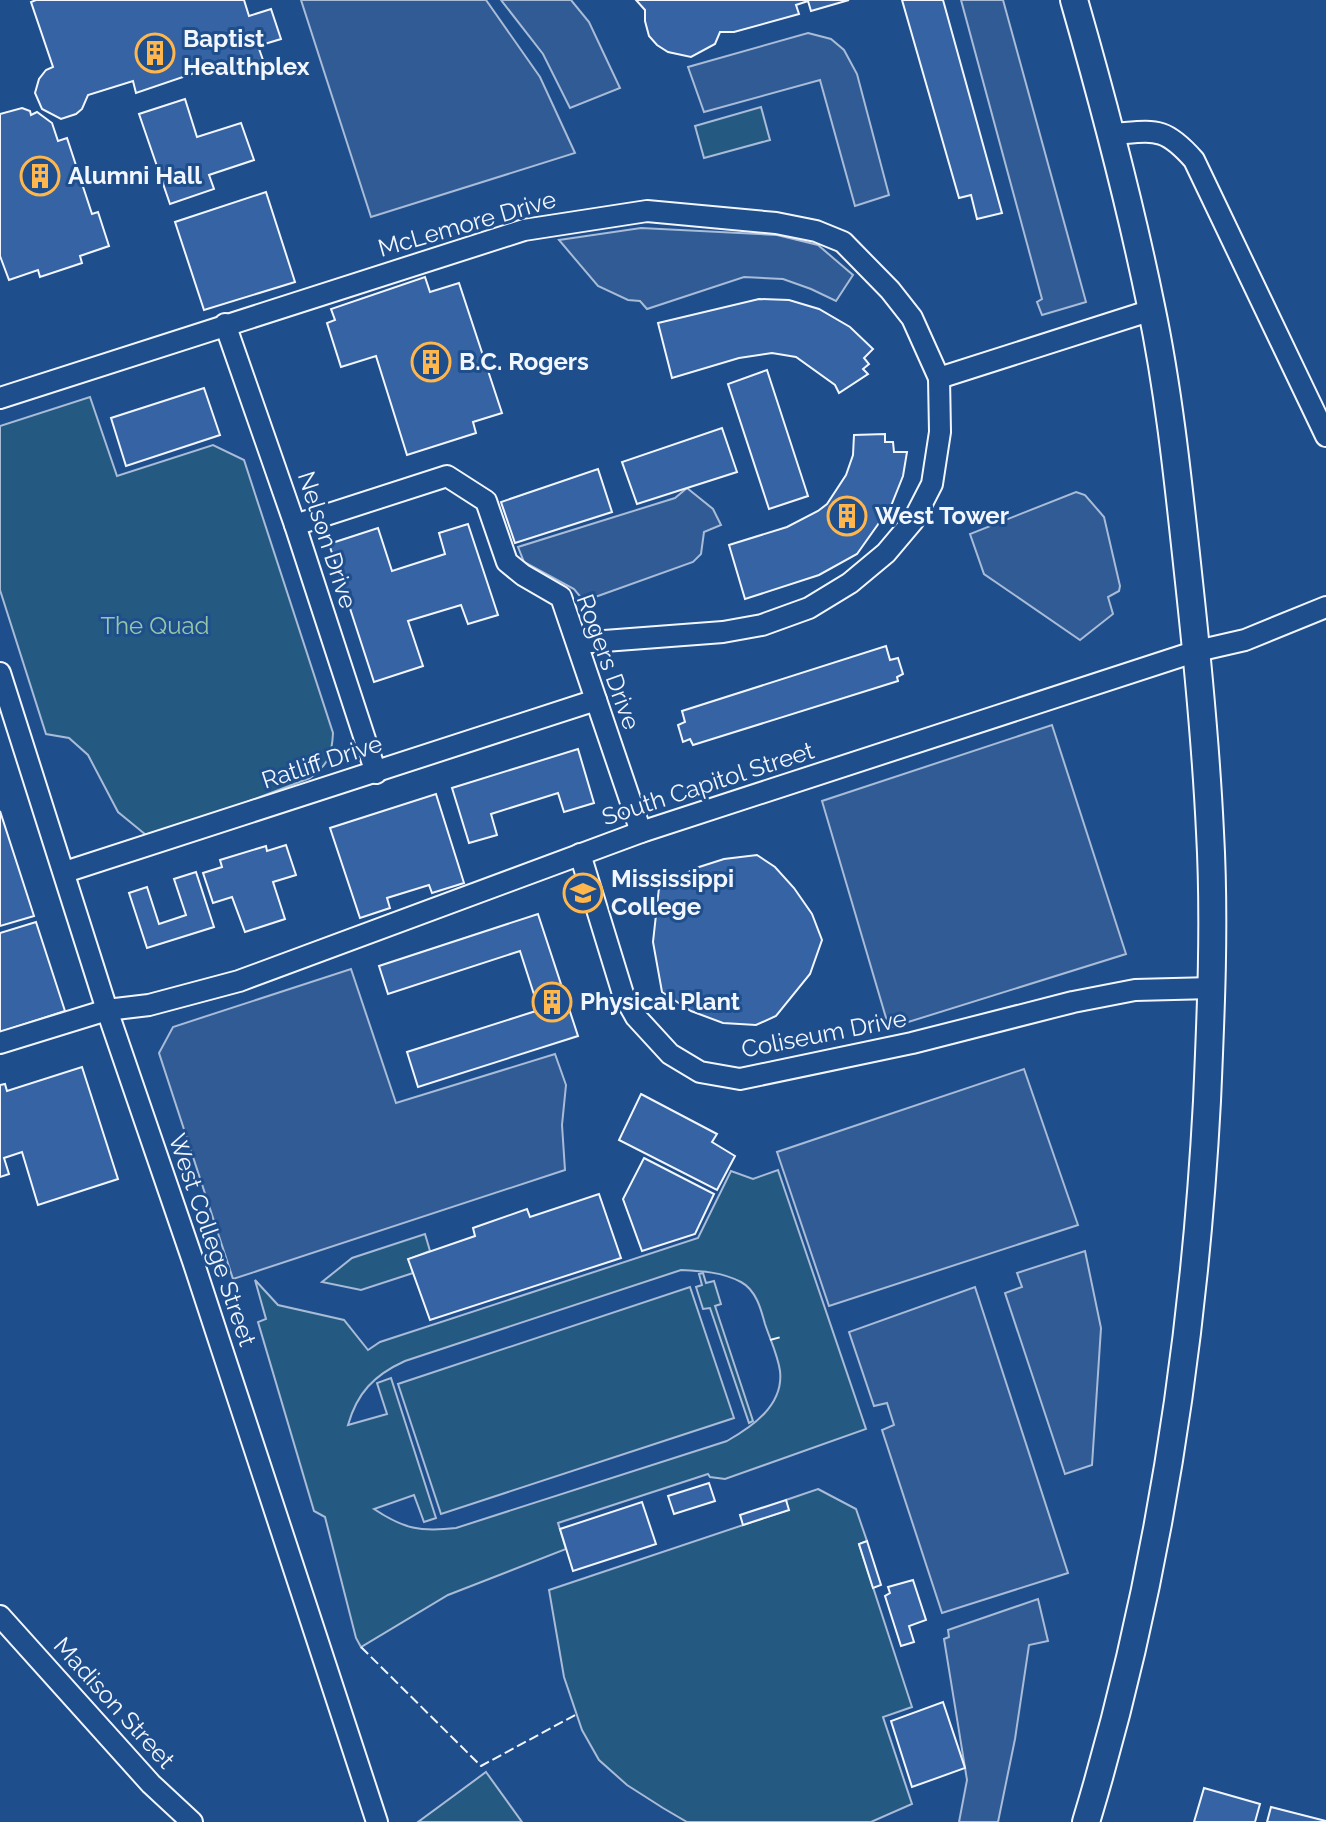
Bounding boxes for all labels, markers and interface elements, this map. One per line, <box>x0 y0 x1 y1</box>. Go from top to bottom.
place label: Baptist Healthplex <box>183 24 310 81</box>
building icon: Baptist Healthplex <box>134 32 176 74</box>
building icon: Alumni Hall <box>19 155 61 197</box>
place label: Alumni Hall <box>68 161 202 190</box>
street label: McLemore Drive <box>375 184 559 263</box>
building icon: B.C. Rogers <box>410 341 452 383</box>
place label: B.C. Rogers <box>459 347 589 376</box>
street label: Nelson Drive <box>292 468 363 612</box>
building icon: West Tower <box>826 495 868 537</box>
place label: West Tower <box>875 501 1009 530</box>
street label: Rogers Drive <box>571 590 646 733</box>
park label: The Quad <box>100 611 210 640</box>
street label: Ratliff Drive <box>258 728 386 795</box>
street label: South Capitol Street <box>598 736 818 832</box>
place label: Mississippi College <box>611 864 734 921</box>
school or university icon: Mississippi College <box>562 872 604 914</box>
building icon: Physical Plant <box>531 981 573 1023</box>
place label: Physical Plant <box>580 987 740 1016</box>
street label: Coliseum Drive <box>739 1003 909 1064</box>
street label: West College Street <box>162 1130 262 1350</box>
street label: Madison Street <box>48 1631 181 1774</box>

